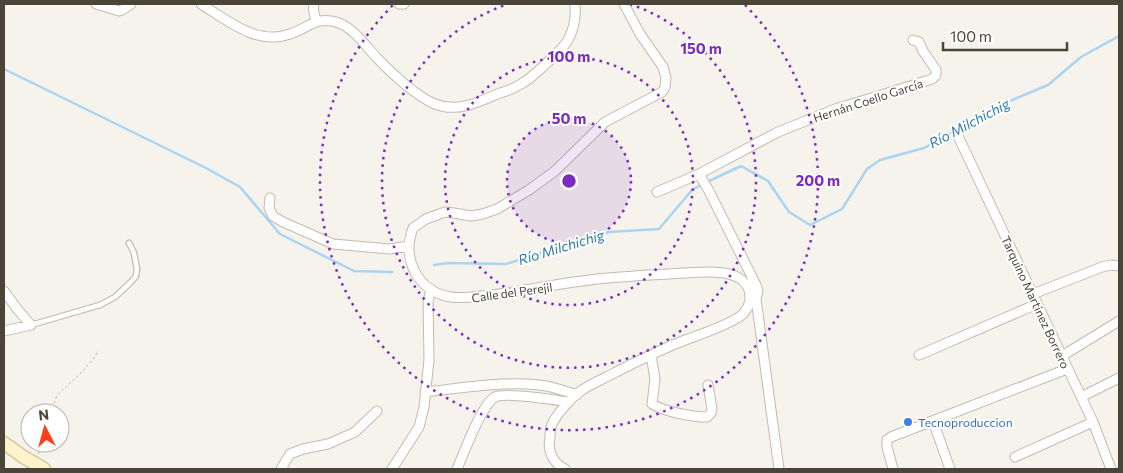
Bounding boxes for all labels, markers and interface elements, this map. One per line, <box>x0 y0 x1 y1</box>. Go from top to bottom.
scale bar <box>943 20 1067 52</box>
text: 100 m <box>950 27 992 45</box>
text: 150 m <box>680 39 722 57</box>
text: 100 m <box>548 47 590 65</box>
street label: Hernán Coello García <box>811 76 925 124</box>
water label: Río Milchichig <box>926 94 1014 151</box>
text: 50 m <box>552 109 586 127</box>
text: 200 m <box>796 171 840 189</box>
centre of rings <box>560 172 578 190</box>
water label: Río Milchichig <box>516 225 608 268</box>
street label: Tarquino Martinez Borrero <box>999 233 1073 371</box>
street label: Calle del Perejil <box>471 279 553 305</box>
north arrow <box>20 403 70 453</box>
text: N <box>37 406 50 424</box>
place label: Tecnoproduccion <box>918 415 1013 429</box>
marker: Tecnoproduccion <box>902 416 914 428</box>

